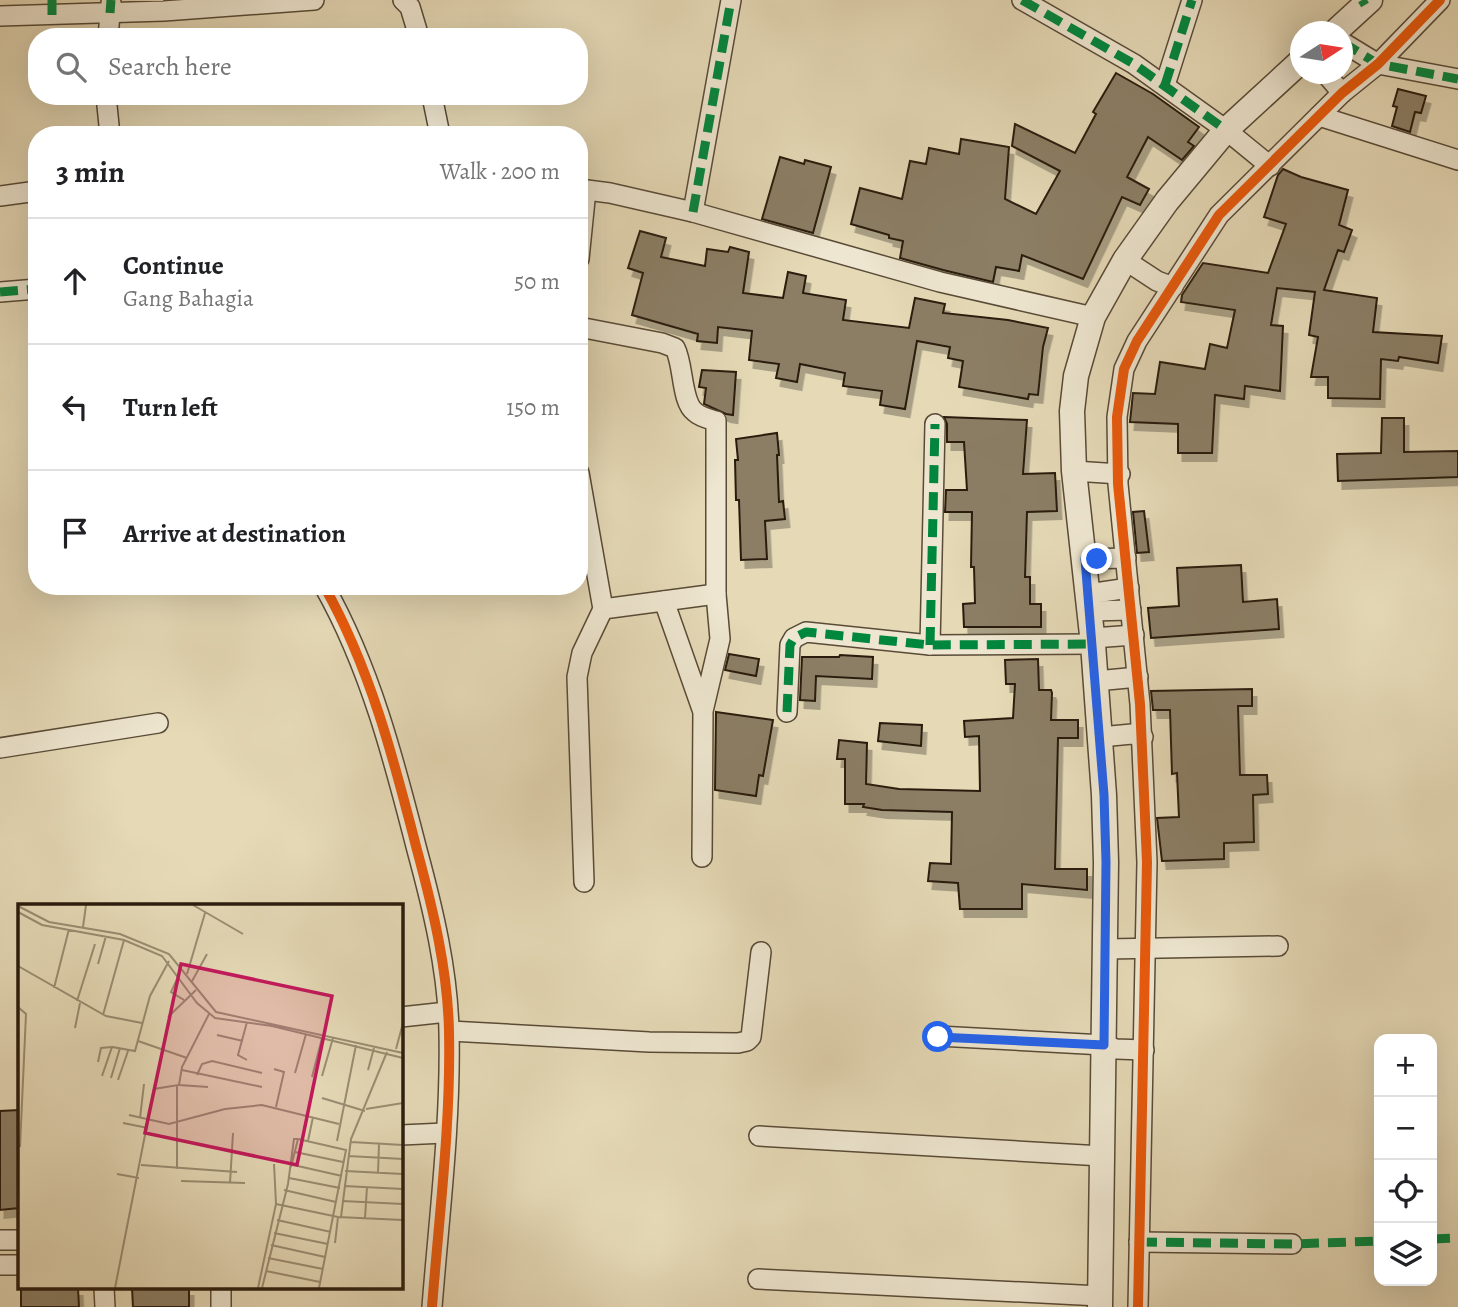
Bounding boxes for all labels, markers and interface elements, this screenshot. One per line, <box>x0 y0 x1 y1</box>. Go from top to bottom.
north arrow <box>1290 21 1353 84</box>
search box <box>28 28 588 105</box>
icon: search <box>52 48 90 86</box>
text: Search here <box>108 49 232 84</box>
text: 3 min <box>56 152 125 192</box>
text: Walk · 200 m <box>440 156 560 187</box>
text: Continue <box>123 248 224 283</box>
icon: ahead <box>56 262 94 300</box>
text: 50 m <box>514 266 560 297</box>
text: Gang Bahagia <box>123 283 254 314</box>
icon: left <box>56 388 94 426</box>
text: Turn left <box>123 390 218 425</box>
text: 150 m <box>506 392 560 423</box>
icon: arrive <box>56 514 94 552</box>
text: Arrive at destination <box>123 516 346 551</box>
route end <box>1081 543 1112 574</box>
inset map <box>18 904 402 1290</box>
route start <box>922 1021 953 1052</box>
map controls <box>1374 1034 1437 1286</box>
button: + <box>1374 1034 1437 1097</box>
button: − <box>1374 1097 1437 1160</box>
button: locate <box>1374 1160 1437 1223</box>
button: layers <box>1374 1223 1437 1286</box>

